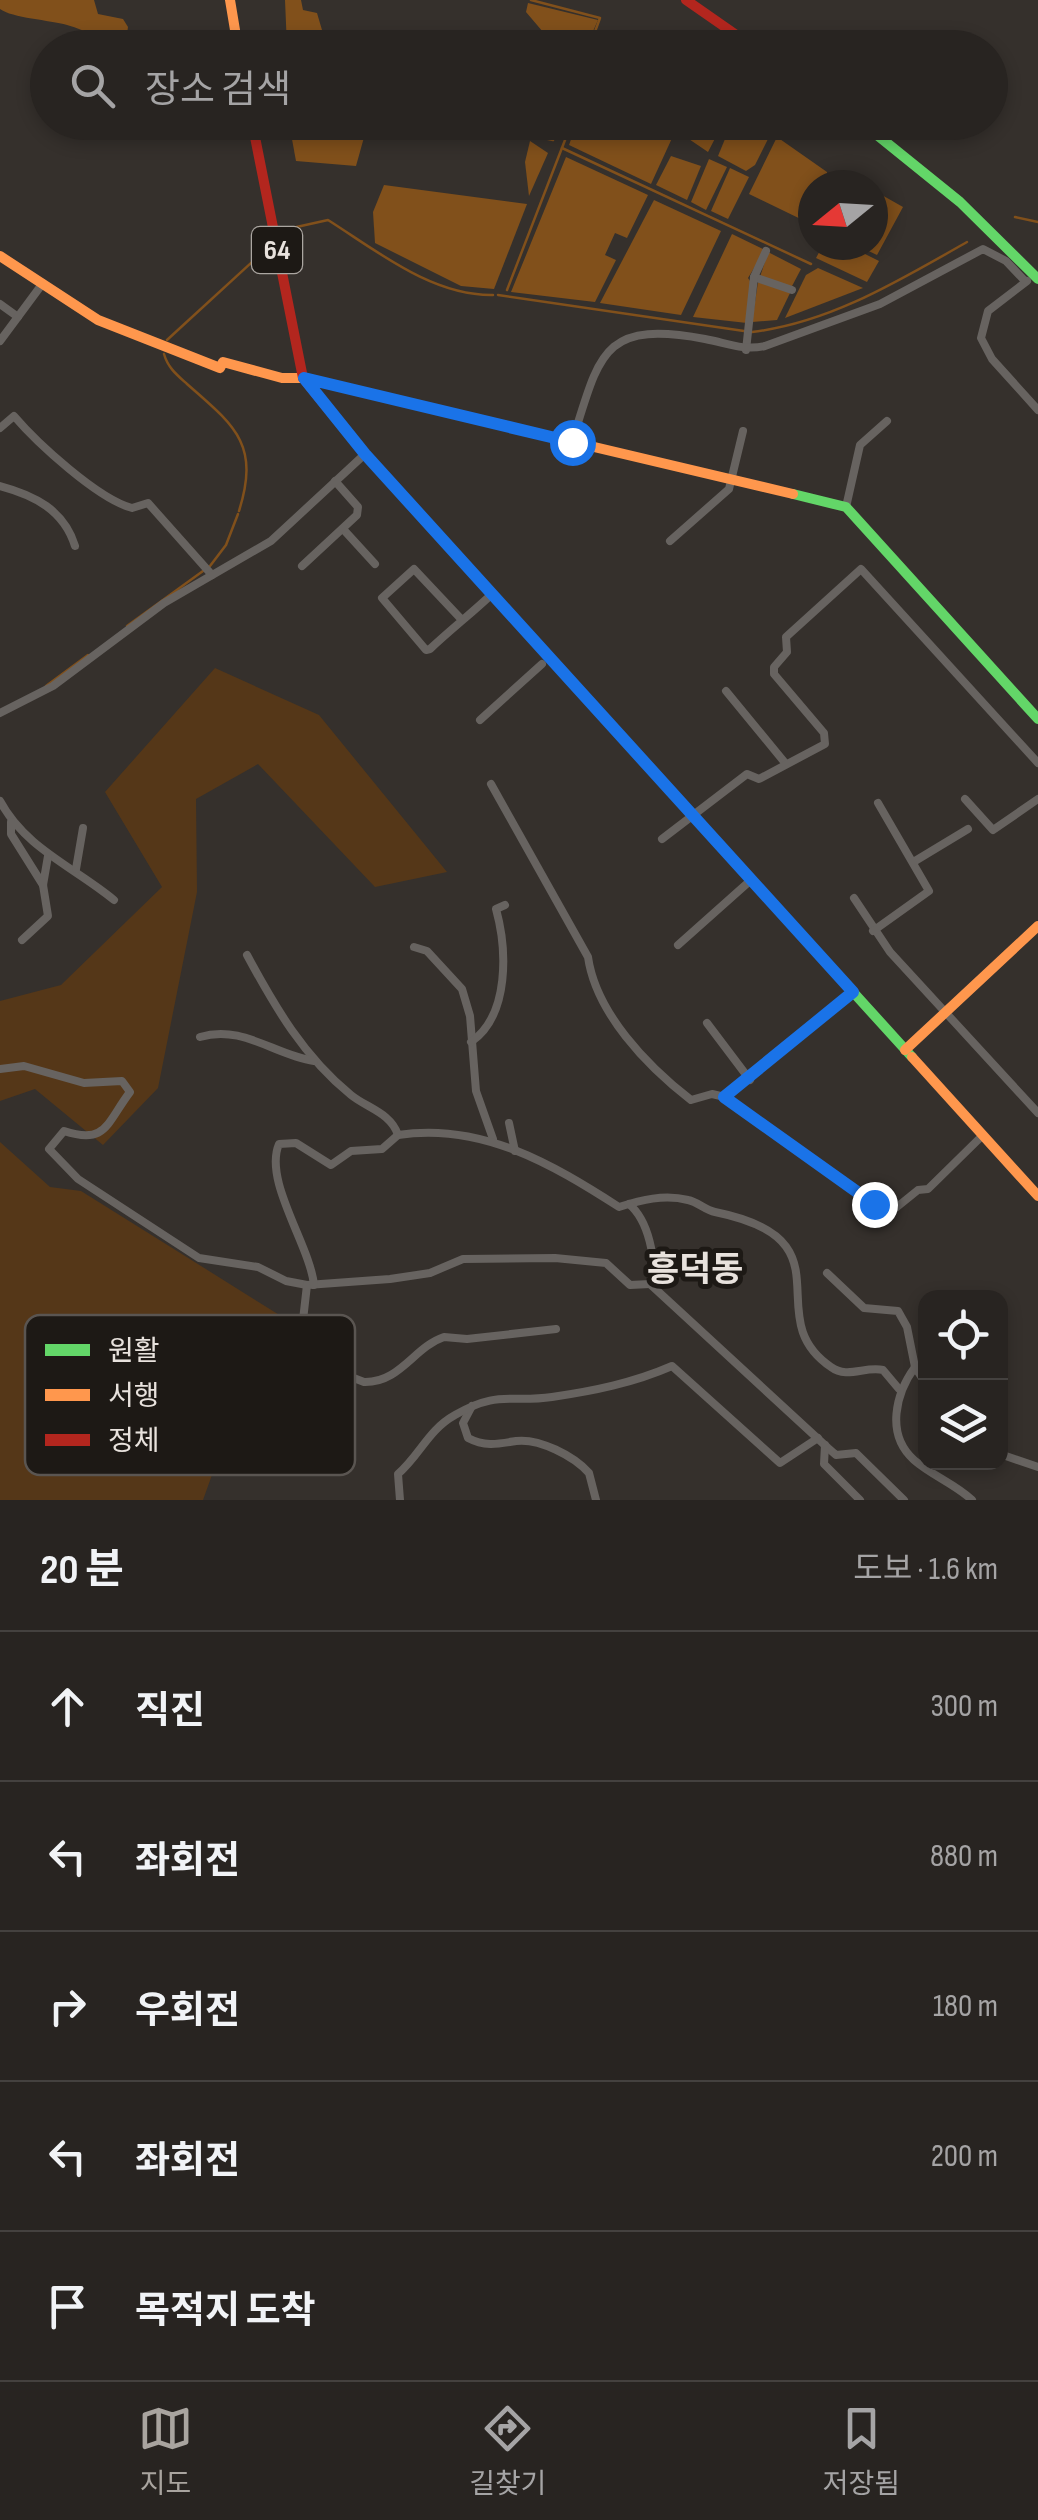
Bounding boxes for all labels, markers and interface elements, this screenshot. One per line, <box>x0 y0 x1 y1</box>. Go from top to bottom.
search box <box>30 30 1008 140</box>
icon: search <box>65 58 120 113</box>
text: 장소 검색 <box>145 68 291 113</box>
north arrow <box>798 170 888 260</box>
road number: 64 <box>252 227 302 273</box>
route start <box>550 420 596 466</box>
route end <box>852 1182 898 1228</box>
district label: 흥덕동 <box>647 1249 743 1292</box>
map controls <box>918 1290 1008 1470</box>
button: locate <box>918 1290 1008 1380</box>
legend <box>25 1315 355 1475</box>
text: 원활 <box>108 1335 160 1368</box>
text: 서행 <box>108 1380 160 1413</box>
button: layers <box>918 1380 1008 1470</box>
text: 정체 <box>108 1425 160 1458</box>
text: 20 분 <box>40 1545 124 1596</box>
text: 도보 · 1.6 km <box>853 1550 998 1589</box>
icon: ahead <box>40 1679 95 1734</box>
text: 300 m <box>930 1687 998 1726</box>
text: 직진 <box>135 1689 205 1734</box>
icon: left <box>40 1829 95 1884</box>
text: 880 m <box>930 1837 998 1876</box>
text: 좌회전 <box>135 1839 240 1884</box>
icon: right <box>40 1979 95 2034</box>
text: 180 m <box>933 1987 998 2026</box>
text: 우회전 <box>135 1989 240 2034</box>
icon: left <box>40 2129 95 2184</box>
text: 200 m <box>931 2137 998 2176</box>
text: 좌회전 <box>135 2139 240 2184</box>
icon: arrive <box>40 2279 95 2334</box>
text: 목적지 도착 <box>135 2289 316 2334</box>
tab: 지도 <box>138 2401 193 2501</box>
tab: 길찾기 <box>469 2401 546 2501</box>
tab: 저장됨 <box>823 2401 900 2501</box>

